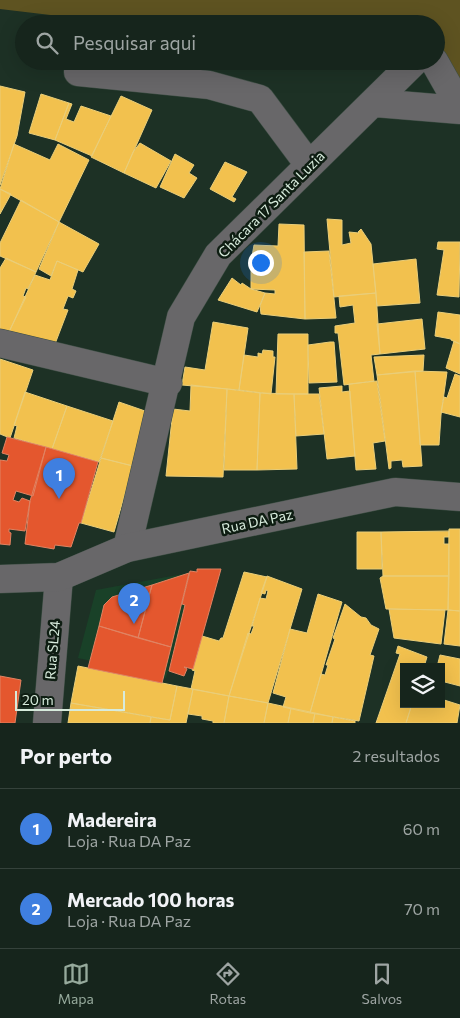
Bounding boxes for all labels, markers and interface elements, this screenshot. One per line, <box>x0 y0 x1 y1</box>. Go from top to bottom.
search box <box>15 15 445 70</box>
icon: search <box>33 29 61 57</box>
text: Pesquisar aqui <box>73 31 196 54</box>
street label: Chácara 17 Santa Luzia <box>214 147 328 261</box>
your location <box>248 250 274 276</box>
pin: 1 <box>43 458 75 499</box>
street label: Rua DA Paz <box>220 505 294 537</box>
pin: 2 <box>118 583 150 624</box>
street label: Rua SL24 <box>41 619 63 680</box>
map controls <box>400 663 445 708</box>
button: layers <box>400 663 445 708</box>
scale bar <box>15 688 125 711</box>
text: 20 m <box>22 691 54 708</box>
text: Por perto <box>20 743 112 768</box>
text: 2 resultados <box>352 746 440 765</box>
text: Madereira <box>67 808 157 831</box>
text: 1 <box>32 819 40 838</box>
text: 60 m <box>403 819 440 838</box>
text: Loja · Rua DA Paz <box>67 831 191 850</box>
text: Mercado 100 horas <box>67 888 234 911</box>
text: 2 <box>31 899 41 918</box>
text: 70 m <box>404 899 440 918</box>
text: Loja · Rua DA Paz <box>67 911 191 930</box>
tab: Mapa <box>58 960 94 1007</box>
tab: Rotas <box>209 960 246 1007</box>
tab: Salvos <box>362 960 402 1007</box>

